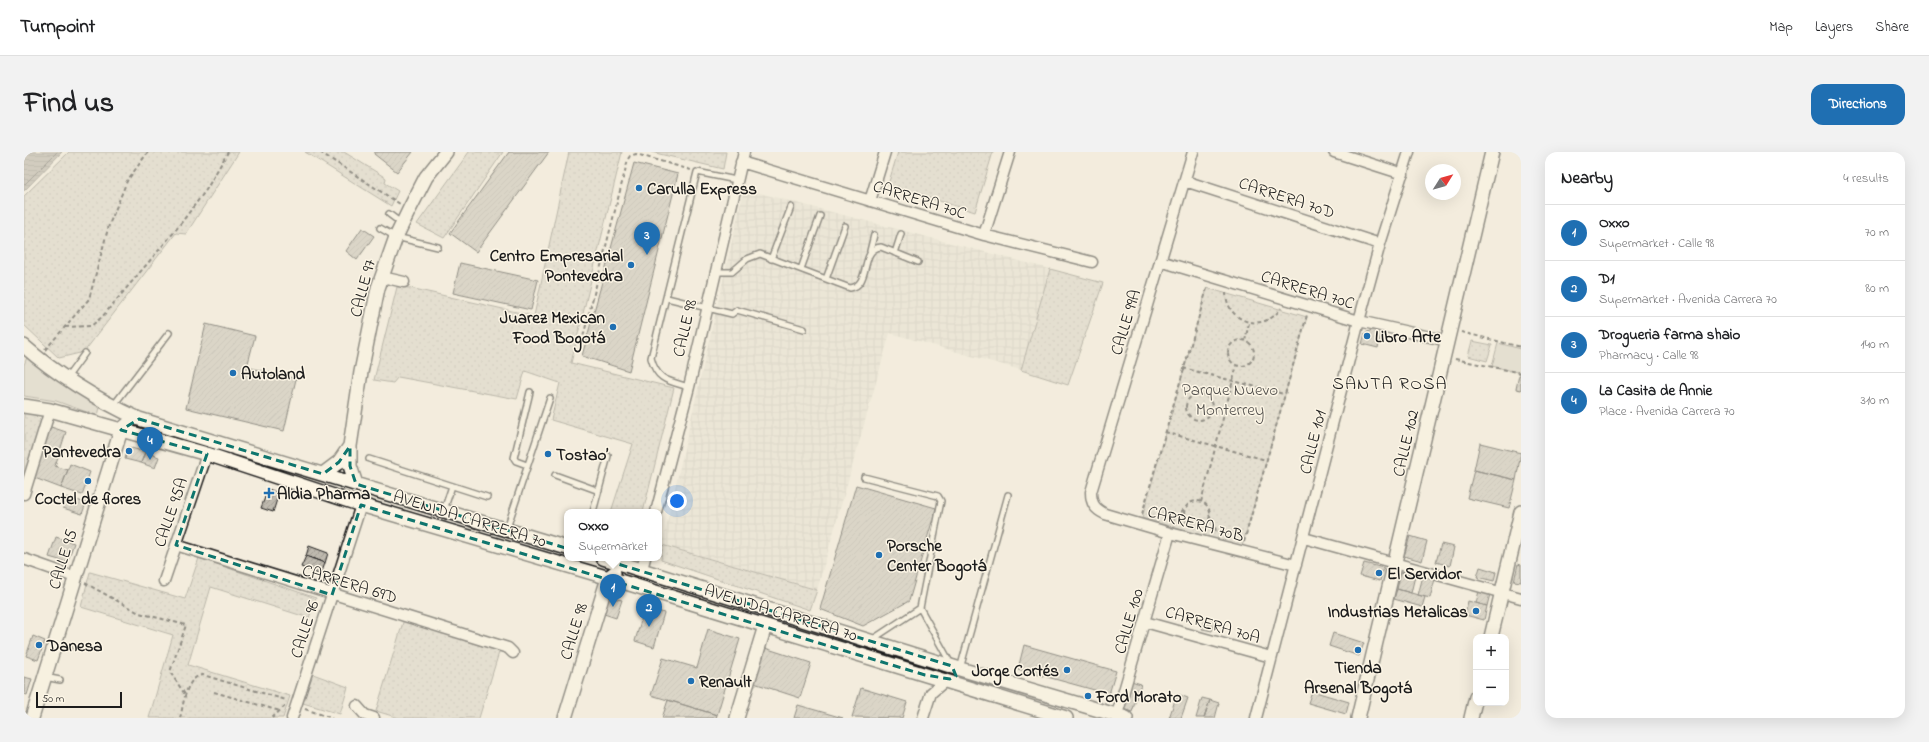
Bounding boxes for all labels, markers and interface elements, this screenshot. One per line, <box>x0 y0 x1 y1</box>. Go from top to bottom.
text: Turnpoint <box>20 14 95 41</box>
text: Map <box>1769 17 1793 38</box>
text: Layers <box>1815 17 1853 38</box>
text: Share <box>1875 17 1909 38</box>
text: Find us <box>24 84 114 125</box>
button: Directions <box>1811 84 1905 125</box>
north arrow <box>1425 164 1461 200</box>
text: Nearby <box>1561 166 1613 191</box>
text: 4 results <box>1843 169 1889 188</box>
street label: CARRERA 70D <box>1235 171 1338 226</box>
street label: CARRERA 70C <box>870 174 969 227</box>
place label: Carulla Express <box>647 177 757 202</box>
marker: Carulla Express <box>634 183 644 193</box>
text: Oxxo <box>1599 212 1630 234</box>
pin: 3 <box>634 222 660 255</box>
text: 1 <box>1572 223 1576 242</box>
text: 70 m <box>1865 223 1889 242</box>
text: Supermarket · Calle 98 <box>1599 234 1714 253</box>
place label: Centro Empresarial Pontevedra <box>490 244 623 289</box>
street label: CALLE 97 <box>344 257 383 320</box>
marker: Centro Empresarial Pontevedra <box>626 260 636 270</box>
street label: CARRERA 70C <box>1258 264 1357 317</box>
text: D1 <box>1599 268 1615 290</box>
text: 2 <box>1571 279 1577 298</box>
text: 80 m <box>1865 279 1889 298</box>
street label: CALLE 99A <box>1105 286 1148 358</box>
text: Supermarket · Avenida Carrera 70 <box>1599 290 1777 309</box>
street label: CALLE 98 <box>667 297 704 360</box>
place label: Juarez Mexican Food Bogotá <box>500 306 606 353</box>
marker: Juarez Mexican Food Bogotá <box>608 322 618 332</box>
text: Drogueria farma shaio <box>1599 324 1740 346</box>
place label: Libro Arte <box>1375 325 1442 350</box>
marker: Libro Arte <box>1362 331 1372 341</box>
text: 3 <box>1571 335 1577 354</box>
text: 140 m <box>1861 335 1889 354</box>
text: Pharmacy · Calle 98 <box>1599 346 1699 365</box>
place label: Autoland <box>241 362 306 387</box>
marker: Autoland <box>228 368 238 378</box>
district label: SANTA ROSA <box>1332 372 1448 398</box>
park label: Parque Nuevo Monterrey <box>1182 378 1278 424</box>
text: La Casita de Annie <box>1599 380 1712 402</box>
text: 4 <box>1571 391 1577 410</box>
text: 310 m <box>1861 391 1889 410</box>
text: Place · Avenida Carrera 70 <box>1599 402 1735 421</box>
street label: CALLE 101 <box>1293 407 1334 477</box>
street label: CALLE 102 <box>1387 407 1426 479</box>
pin: 4 <box>137 427 163 460</box>
place label: Pantevedra <box>43 440 121 465</box>
place label: Tostao’ <box>556 443 608 468</box>
marker: Pantevedra <box>124 446 134 456</box>
marker: Tostao’ <box>543 449 553 459</box>
street label: CALLE 95A <box>148 474 195 551</box>
marker: Coctel de flores <box>83 476 93 486</box>
place label: Aldia Pharma <box>277 482 370 507</box>
street label: AVENIDA CARRERA 70 <box>390 484 549 555</box>
place label: Coctel de flores <box>35 487 142 512</box>
marker: Aldia Pharma <box>264 488 274 498</box>
your location <box>667 491 687 511</box>
street label: CARRERA 70B <box>1145 500 1247 549</box>
popup <box>564 509 662 561</box>
text: Oxxo <box>578 515 609 537</box>
street label: CALLE 95 <box>42 526 84 593</box>
place label: Porsche Center Bogotá <box>887 534 987 581</box>
text: Supermarket <box>578 537 648 556</box>
marker: Porsche Center Bogotá <box>874 550 884 560</box>
street label: CARRERA 69D <box>299 558 400 611</box>
place label: El Servidor <box>1387 562 1462 587</box>
marker: El Servidor <box>1374 568 1384 578</box>
pin: 1 <box>600 574 626 607</box>
street label: AVENIDA CARRERA 70 <box>701 578 860 649</box>
street label: CALLE 100 <box>1108 586 1151 657</box>
pin: 2 <box>636 594 662 627</box>
street label: CALLE 96 <box>284 597 327 662</box>
street label: CALLE 98 <box>554 600 595 663</box>
street label: CARRERA 70A <box>1162 600 1263 651</box>
place label: Industrias Metalicas <box>1327 600 1468 625</box>
marker: Industrias Metalicas <box>1471 606 1481 616</box>
place label: Danesa <box>46 634 103 659</box>
map controls <box>1473 634 1509 706</box>
button: + <box>1473 634 1509 670</box>
marker: Danesa <box>34 640 44 650</box>
marker: Tienda Arsenal Bogotá <box>1353 645 1363 655</box>
place label: Tienda Arsenal Bogotá <box>1304 656 1412 703</box>
place label: Jorge Cortés <box>972 659 1059 686</box>
marker: Jorge Cortés <box>1062 665 1072 675</box>
place label: Renault <box>699 670 752 695</box>
button: − <box>1473 670 1509 706</box>
marker: Renault <box>686 676 696 686</box>
place label: Ford Morato <box>1095 685 1182 710</box>
scale bar <box>36 690 122 709</box>
text: 50 m <box>42 691 64 707</box>
marker: Ford Morato <box>1083 691 1093 701</box>

